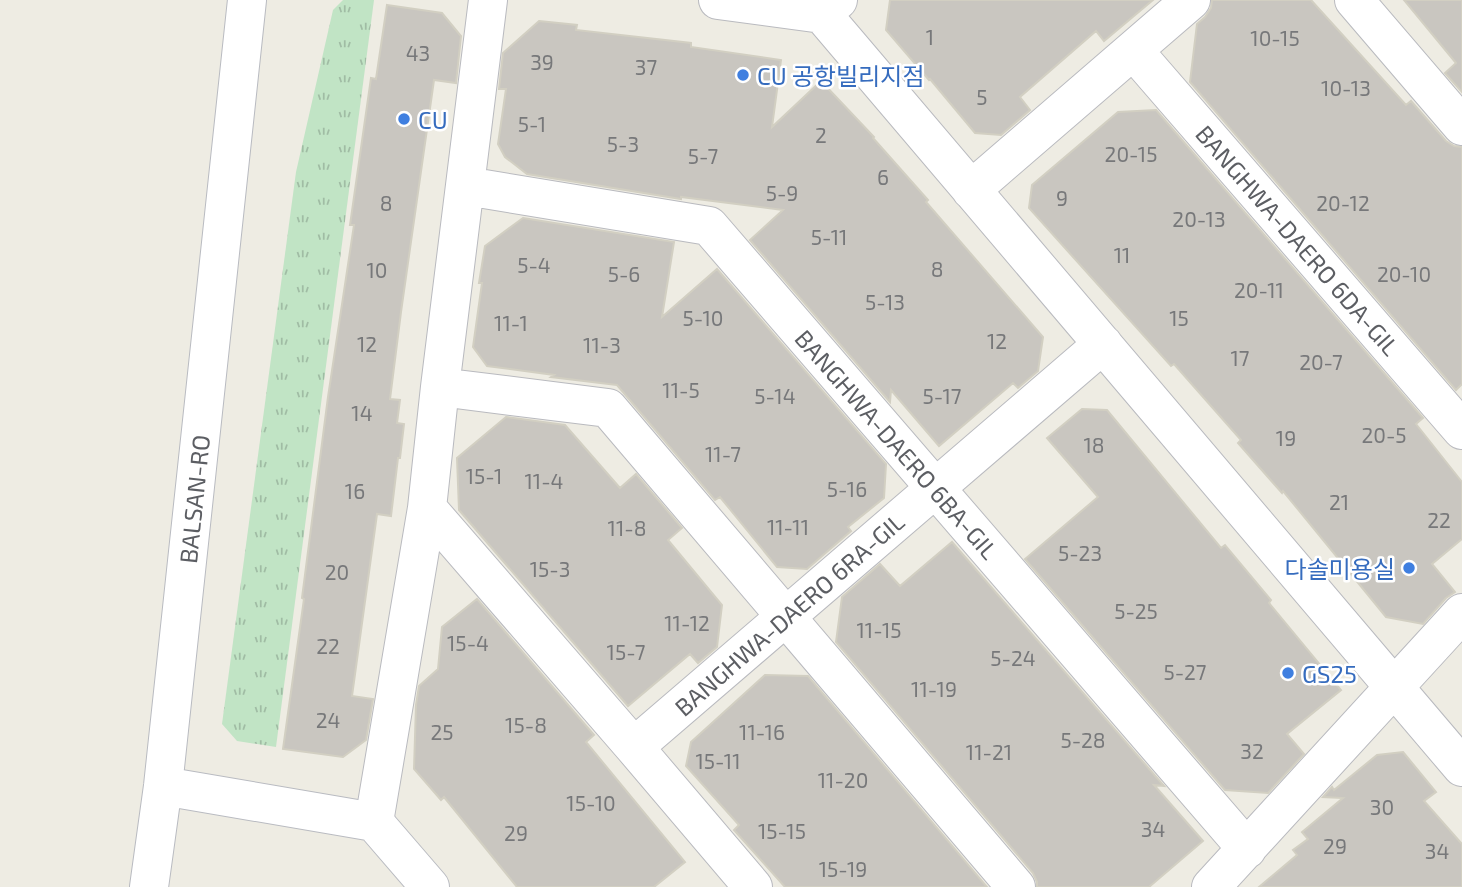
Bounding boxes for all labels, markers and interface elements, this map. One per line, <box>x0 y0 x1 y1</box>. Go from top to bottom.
house number: 1 <box>926 24 934 49</box>
house number: 10-15 <box>1250 25 1300 50</box>
house number: 43 <box>406 40 430 65</box>
house number: 39 <box>530 49 554 74</box>
house number: 37 <box>635 54 657 79</box>
place label: CU 공항빌리지점 <box>757 61 925 90</box>
marker: CU 공항빌리지점 <box>735 67 751 83</box>
house number: 10-13 <box>1321 75 1371 100</box>
house number: 5 <box>976 84 988 109</box>
place label: CU <box>418 105 448 134</box>
marker: CU <box>396 111 412 127</box>
house number: 5-1 <box>518 111 546 136</box>
street label: BANGHWA-DAERO 6DA-GIL <box>1190 119 1406 361</box>
house number: 2 <box>815 122 827 147</box>
house number: 5-3 <box>607 131 639 156</box>
house number: 20-15 <box>1105 141 1157 166</box>
house number: 5-7 <box>688 143 719 168</box>
house number: 6 <box>877 164 889 189</box>
house number: 5-9 <box>766 180 798 205</box>
house number: 9 <box>1056 185 1068 210</box>
house number: 8 <box>380 190 392 215</box>
house number: 20-12 <box>1316 190 1370 215</box>
house number: 20-13 <box>1172 206 1226 231</box>
house number: 5-11 <box>811 224 847 249</box>
house number: 11 <box>1114 242 1130 267</box>
house number: 5-4 <box>517 252 551 277</box>
house number: 8 <box>931 256 943 281</box>
house number: 10 <box>366 257 388 282</box>
house number: 5-6 <box>608 261 640 286</box>
house number: 20-10 <box>1377 261 1431 286</box>
house number: 20-11 <box>1234 277 1284 302</box>
house number: 5-13 <box>865 289 905 314</box>
house number: 5-10 <box>682 305 724 330</box>
house number: 15 <box>1169 305 1189 330</box>
house number: 11-1 <box>494 310 528 335</box>
street label: BANGHWA-DAERO 6BA-GIL <box>790 323 1004 565</box>
house number: 12 <box>987 328 1007 353</box>
house number: 12 <box>357 331 377 356</box>
house number: 11-3 <box>583 332 621 357</box>
house number: 17 <box>1230 345 1250 370</box>
house number: 20-7 <box>1299 349 1343 374</box>
house number: 11-5 <box>662 377 700 402</box>
house number: 5-14 <box>754 383 796 408</box>
house number: 5-17 <box>922 383 962 408</box>
house number: 14 <box>351 400 373 425</box>
house number: 20-5 <box>1361 422 1407 447</box>
house number: 19 <box>1276 425 1296 450</box>
house number: 18 <box>1083 432 1105 457</box>
street label: BALSAN-RO <box>173 433 215 565</box>
house number: 11-7 <box>705 441 741 466</box>
house number: 15-1 <box>466 463 502 488</box>
house number: 11-4 <box>524 468 564 493</box>
house number: 5-16 <box>827 476 867 501</box>
house number: 16 <box>345 478 365 503</box>
house number: 21 <box>1329 489 1349 514</box>
street label: BANGHWA-DAERO 6RA-GIL <box>668 507 910 721</box>
house number: 22 <box>1427 507 1451 532</box>
house number: 11-11 <box>767 514 809 539</box>
house number: 11-8 <box>608 515 646 540</box>
house number: 5-23 <box>1058 540 1102 565</box>
place label: 다솔미용실 <box>1285 554 1395 583</box>
house number: 15-3 <box>530 556 570 581</box>
house number: 20 <box>325 559 349 584</box>
marker: 다솔미용실 <box>1401 560 1417 576</box>
house number: 5-25 <box>1114 598 1158 623</box>
house number: 11-12 <box>664 610 710 635</box>
house number: 11-15 <box>856 617 902 642</box>
house number: 15-4 <box>447 630 489 655</box>
house number: 22 <box>316 633 340 658</box>
house number: 15-7 <box>607 639 646 664</box>
house number: 5-24 <box>990 645 1036 670</box>
house number: 5-27 <box>1163 659 1207 684</box>
place label: GS25 <box>1302 659 1357 688</box>
marker: GS25 <box>1280 665 1296 681</box>
house number: 11-19 <box>911 676 957 701</box>
house number: 24 <box>316 707 340 732</box>
house number: 15-8 <box>505 712 547 737</box>
house number: 25 <box>430 719 454 744</box>
house number: 11-16 <box>739 719 785 744</box>
house number: 5-28 <box>1060 727 1106 752</box>
house number: 32 <box>1240 738 1264 763</box>
house number: 11-21 <box>966 739 1012 764</box>
house number: 15-11 <box>695 748 741 773</box>
house number: 11-20 <box>818 767 868 792</box>
house number: 15-10 <box>566 790 616 815</box>
house number: 30 <box>1370 794 1394 819</box>
house number: 34 <box>1141 816 1165 841</box>
house number: 15-15 <box>758 818 806 843</box>
house number: 29 <box>504 820 528 845</box>
house number: 29 <box>1323 833 1347 858</box>
house number: 34 <box>1425 838 1449 863</box>
house number: 15-19 <box>819 856 867 881</box>

